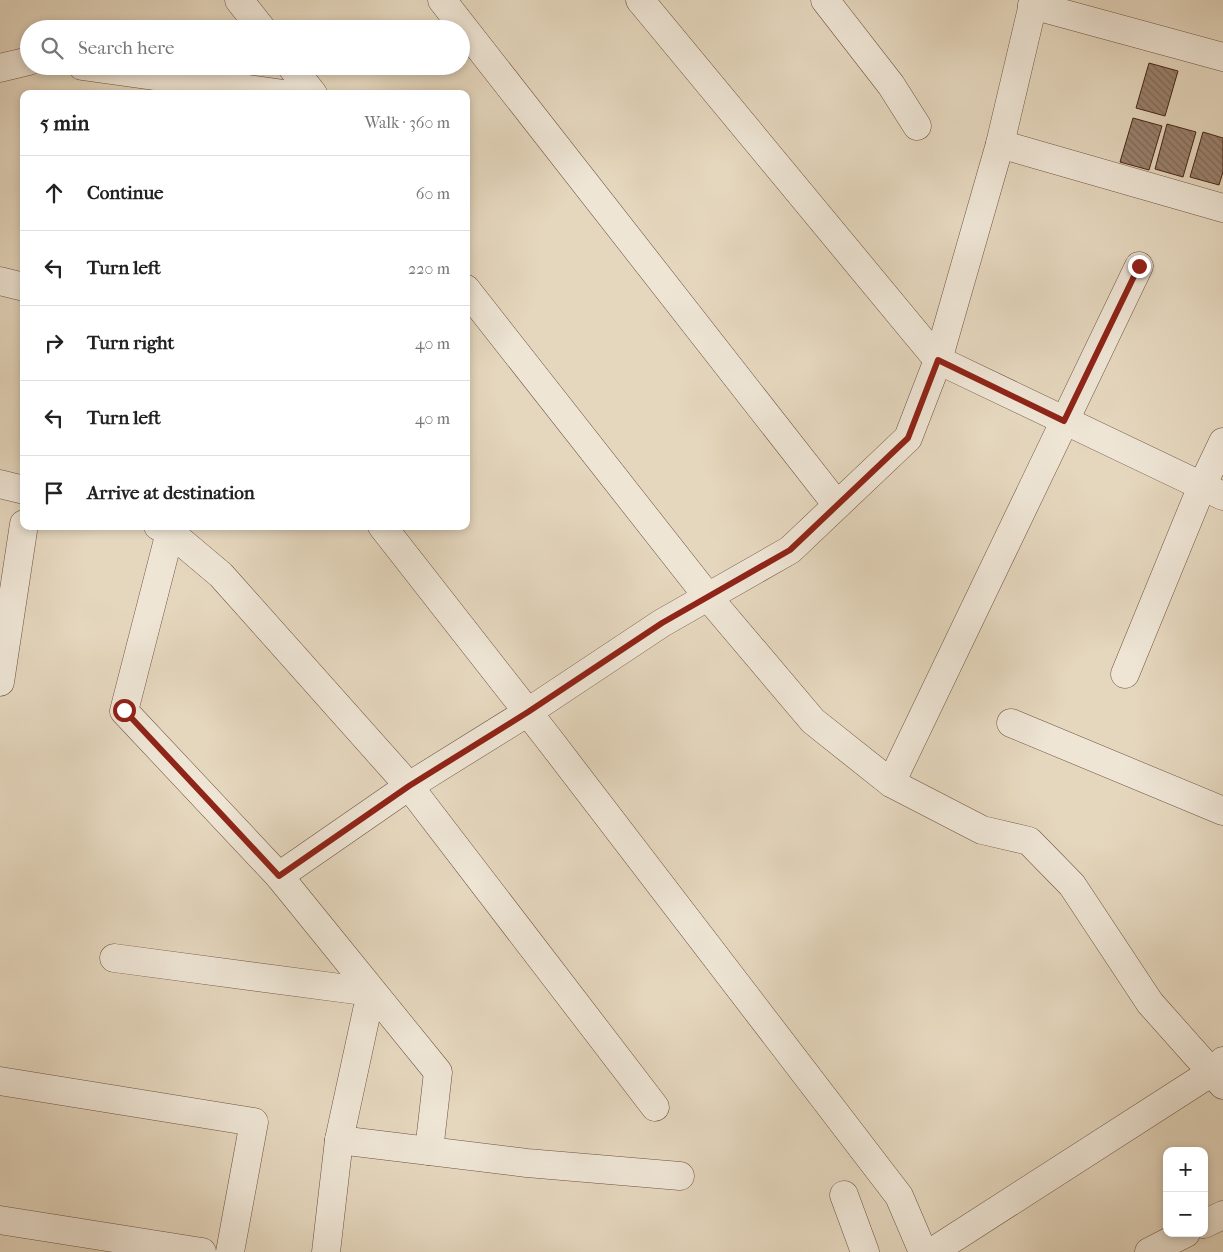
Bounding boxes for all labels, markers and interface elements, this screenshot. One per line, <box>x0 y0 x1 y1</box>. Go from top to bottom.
search box <box>20 20 470 75</box>
icon: search <box>38 34 66 62</box>
text: Search here <box>78 37 174 59</box>
text: 5 min <box>40 111 89 135</box>
text: Walk · 360 m <box>364 113 450 132</box>
icon: ahead <box>40 179 68 207</box>
text: Continue <box>87 182 163 204</box>
text: 60 m <box>416 184 450 203</box>
icon: left <box>40 254 68 282</box>
route end <box>1128 255 1151 278</box>
text: Turn left <box>87 257 161 279</box>
text: 220 m <box>408 259 450 278</box>
icon: right <box>40 329 68 357</box>
text: Turn right <box>87 332 174 354</box>
text: 40 m <box>415 334 450 353</box>
icon: left <box>40 404 68 432</box>
text: Turn left <box>87 407 161 429</box>
text: 40 m <box>415 409 450 428</box>
icon: arrive <box>40 479 68 507</box>
text: Arrive at destination <box>87 482 255 504</box>
route start <box>113 699 136 722</box>
map controls <box>1163 1147 1208 1237</box>
button: + <box>1163 1147 1208 1192</box>
button: − <box>1163 1192 1208 1237</box>

